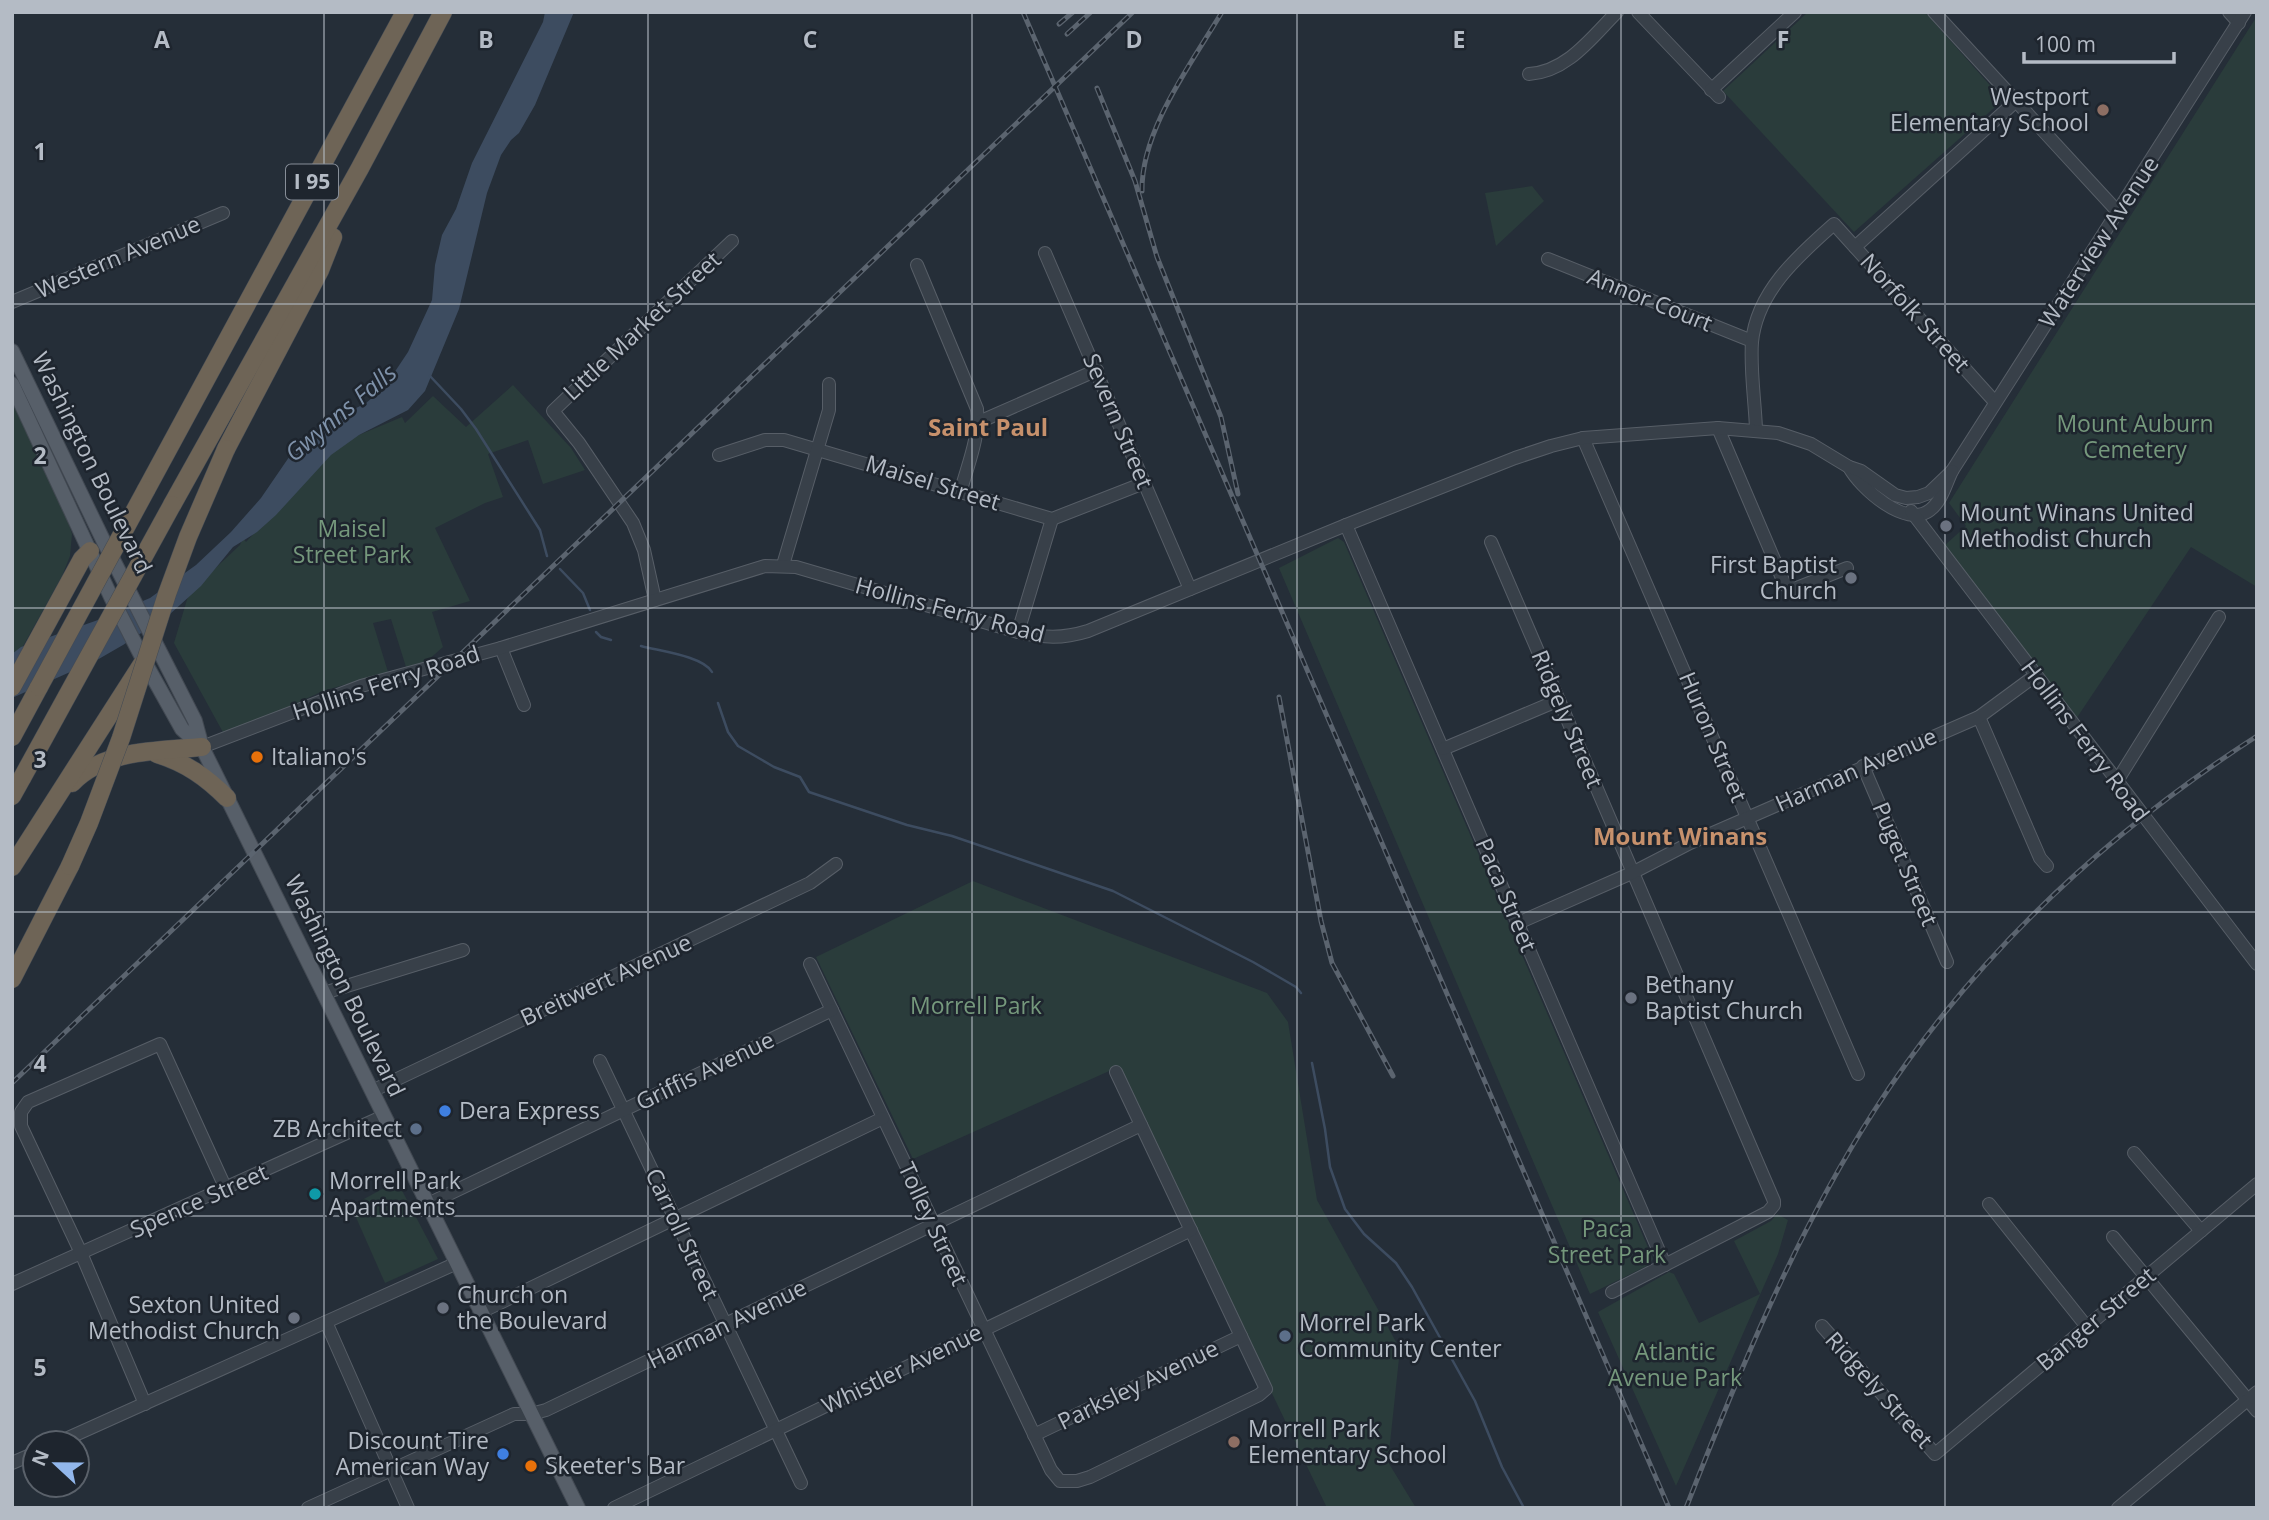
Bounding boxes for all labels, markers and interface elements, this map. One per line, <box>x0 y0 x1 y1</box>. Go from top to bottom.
scale bar <box>2024 21 2174 65</box>
text: A <box>154 23 170 55</box>
text: B <box>478 23 494 55</box>
text: C <box>803 23 817 55</box>
text: D <box>1125 23 1143 55</box>
text: E <box>1453 23 1465 55</box>
text: F <box>1777 23 1789 55</box>
text: 100 m <box>2035 30 2096 58</box>
place label: Westport Elementary School <box>1890 80 2089 138</box>
marker: Westport Elementary School <box>2095 102 2111 118</box>
text: 1 <box>33 135 47 167</box>
street label: Waterview Avenue <box>2031 149 2166 333</box>
road number: I 95 <box>286 164 338 200</box>
street label: Western Avenue <box>30 207 205 305</box>
street label: Little Market Street <box>555 244 727 407</box>
street label: Norfolk Street <box>1854 246 1978 379</box>
street label: Annor Court <box>1583 260 1718 339</box>
street label: Washington Boulevard <box>25 346 161 579</box>
street label: Severn Street <box>1076 348 1162 493</box>
water label: Gwynns Falls <box>277 355 403 468</box>
park label: Mount Auburn Cemetery <box>2056 407 2214 465</box>
district label: Saint Paul <box>928 410 1048 443</box>
text: 2 <box>33 439 47 471</box>
street label: Maisel Street <box>862 446 1005 518</box>
place label: Mount Winans United Methodist Church <box>1960 496 2194 554</box>
park label: Maisel Street Park <box>293 512 411 570</box>
marker: Mount Winans United Methodist Church <box>1938 518 1954 534</box>
place label: First Baptist Church <box>1710 548 1837 606</box>
street label: Hollins Ferry Road <box>852 568 1049 650</box>
marker: First Baptist Church <box>1843 570 1859 586</box>
street label: Hollins Ferry Road <box>288 637 483 727</box>
street label: Ridgely Street <box>1524 645 1611 793</box>
street label: Hollins Ferry Road <box>2014 653 2157 828</box>
street label: Huron Street <box>1672 667 1756 807</box>
street label: Harman Avenue <box>1770 719 1941 819</box>
place label: Italiano's <box>271 740 367 772</box>
text: 3 <box>33 743 47 775</box>
marker: Italiano's <box>249 749 265 765</box>
street label: Puget Street <box>1865 797 1946 931</box>
district label: Mount Winans <box>1593 819 1767 852</box>
street label: Paca Street <box>1469 833 1545 956</box>
street label: Washington Boulevard <box>278 869 414 1102</box>
street label: Breitwert Avenue <box>515 925 696 1033</box>
place label: Bethany Baptist Church <box>1645 968 1803 1026</box>
park label: Morrell Park <box>910 989 1042 1021</box>
marker: Bethany Baptist Church <box>1623 990 1639 1006</box>
street label: Griffis Avenue <box>630 1023 779 1117</box>
text: 4 <box>33 1047 47 1079</box>
place label: Dera Express <box>459 1094 600 1126</box>
marker: Dera Express <box>437 1103 453 1119</box>
place label: ZB Architect <box>273 1112 402 1144</box>
marker: ZB Architect <box>408 1121 424 1137</box>
street label: Spence Street <box>125 1155 273 1245</box>
street label: Tolley Street <box>891 1157 976 1291</box>
street label: Carroll Street <box>638 1163 727 1305</box>
place label: Morrell Park Apartments <box>329 1164 461 1222</box>
marker: Morrell Park Apartments <box>307 1186 323 1202</box>
park label: Paca Street Park <box>1548 1212 1666 1270</box>
street label: Banger Street <box>2029 1259 2162 1378</box>
street label: Harman Avenue <box>642 1271 811 1375</box>
place label: Church on the Boulevard <box>457 1278 607 1336</box>
place label: Sexton United Methodist Church <box>88 1288 280 1346</box>
marker: Church on the Boulevard <box>435 1300 451 1316</box>
place label: Morrel Park Community Center <box>1299 1306 1502 1364</box>
marker: Sexton United Methodist Church <box>286 1310 302 1326</box>
street label: Whistler Avenue <box>816 1315 987 1421</box>
street label: Ridgely Street <box>1819 1324 1941 1455</box>
marker: Morrel Park Community Center <box>1277 1328 1293 1344</box>
street label: Parksley Avenue <box>1052 1331 1223 1437</box>
park label: Atlantic Avenue Park <box>1608 1335 1742 1393</box>
text: 5 <box>33 1351 47 1383</box>
place label: Morrell Park Elementary School <box>1248 1412 1447 1470</box>
place label: Discount Tire American Way <box>336 1424 489 1482</box>
north arrow <box>21 1429 91 1499</box>
marker: Morrell Park Elementary School <box>1226 1434 1242 1450</box>
text: N <box>25 1446 55 1470</box>
marker: Discount Tire American Way <box>495 1446 511 1462</box>
place label: Skeeter's Bar <box>545 1449 686 1481</box>
marker: Skeeter's Bar <box>523 1458 539 1474</box>

